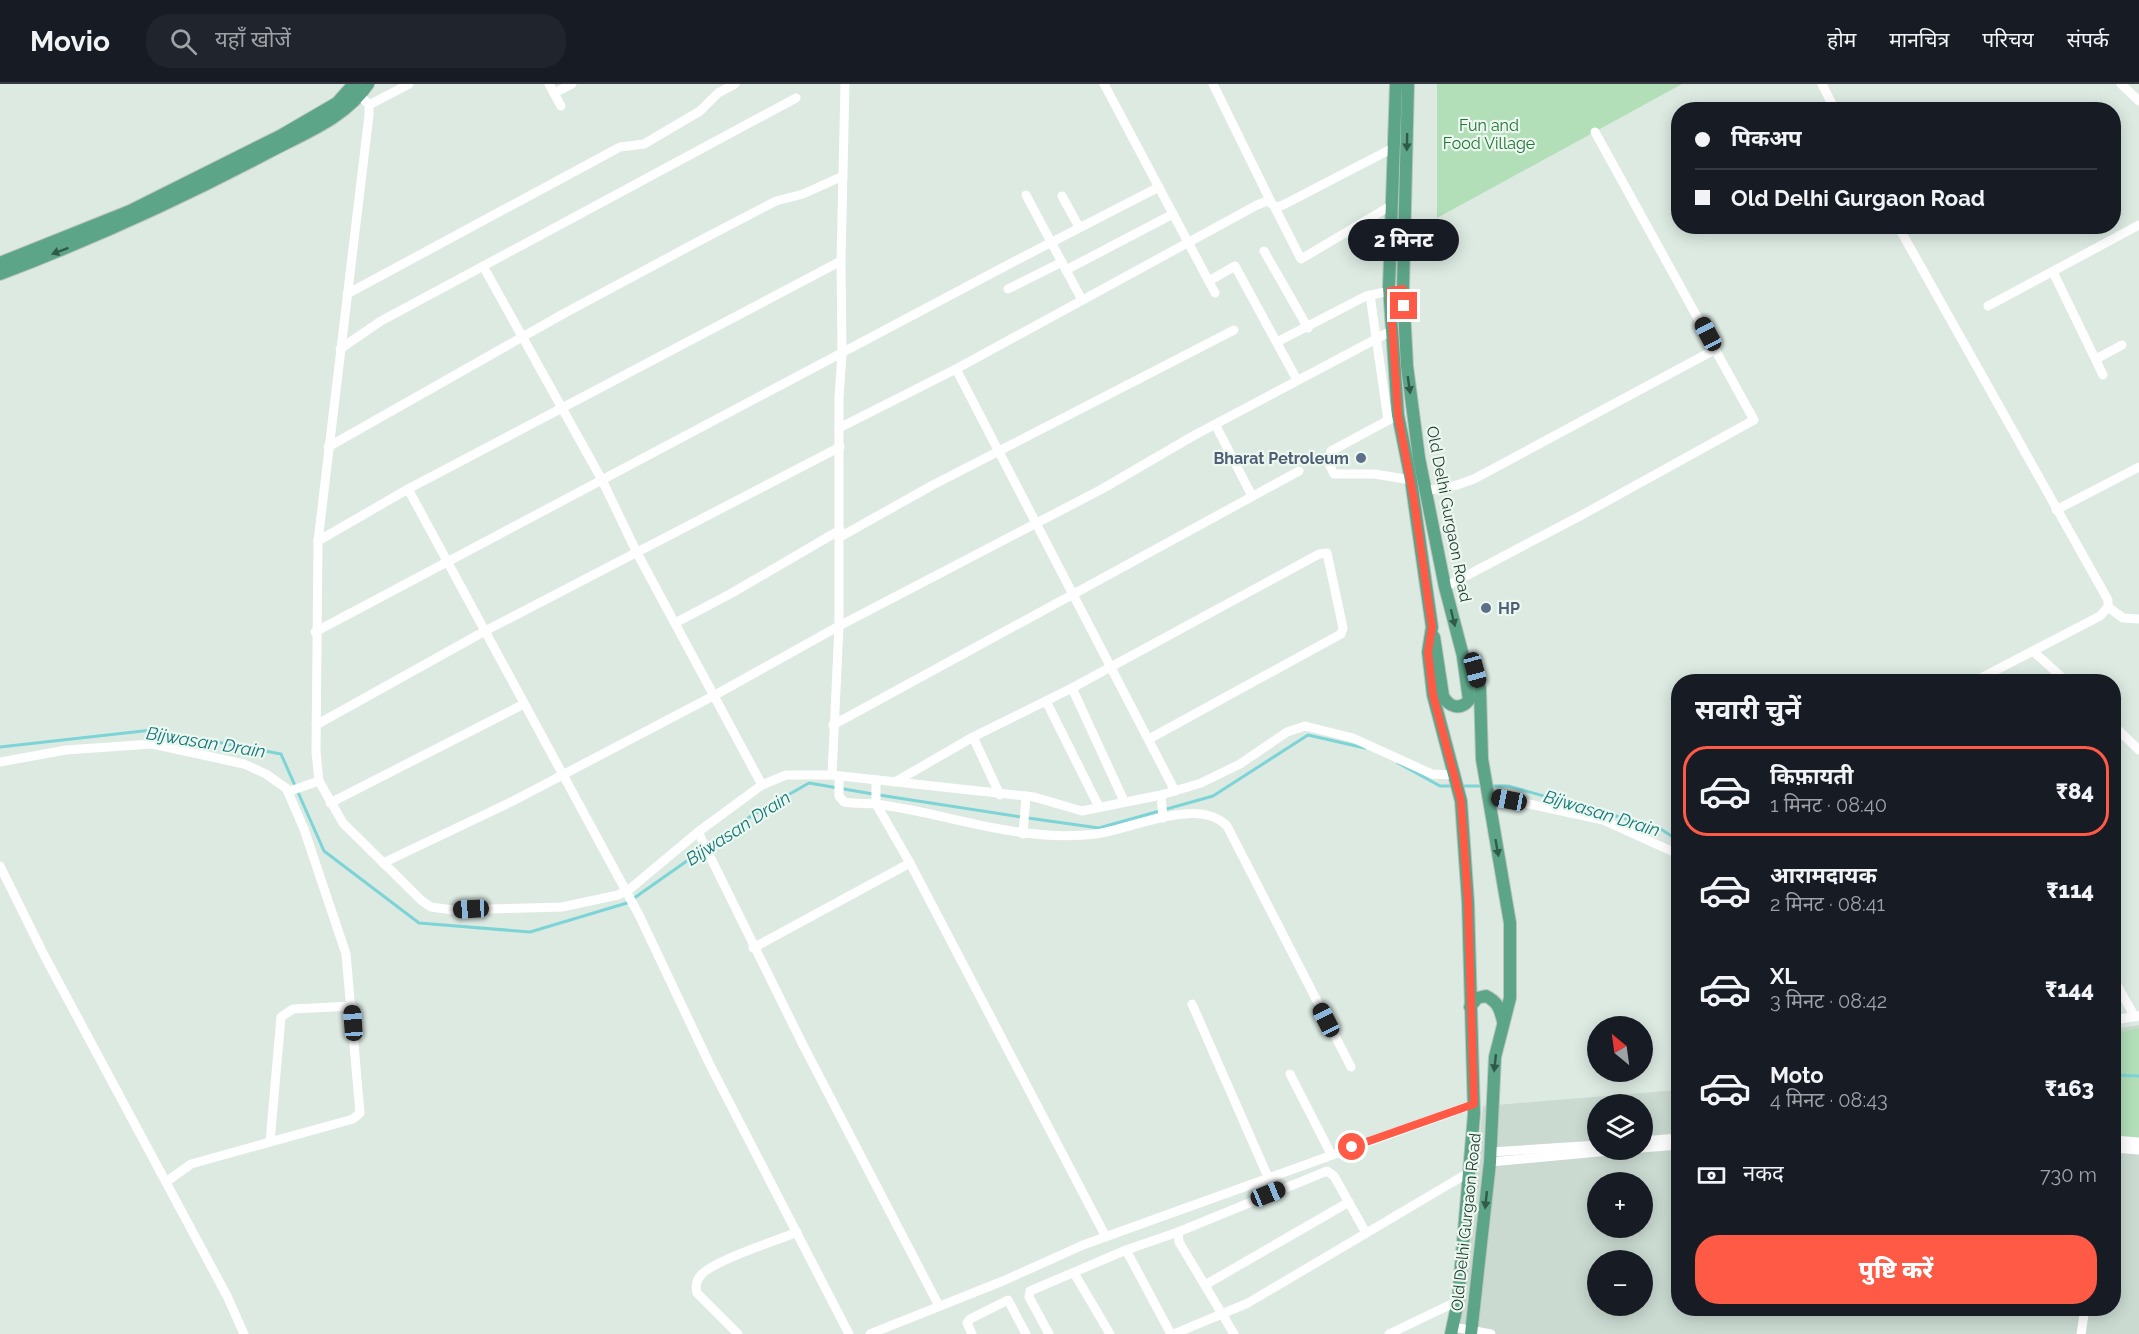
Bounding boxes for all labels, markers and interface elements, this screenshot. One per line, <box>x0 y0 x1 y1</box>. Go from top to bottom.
search box <box>146 14 566 68</box>
text: Movio <box>30 25 110 58</box>
icon: search <box>167 25 200 58</box>
text: यहाँ खोजें <box>215 26 291 52</box>
text: होम <box>1827 27 1856 52</box>
text: मानचित्र <box>1889 27 1949 52</box>
text: परिचय <box>1982 27 2034 52</box>
text: संपर्क <box>2067 27 2109 52</box>
park label: Fun and Food Village <box>1443 116 1535 153</box>
text: पिकअप <box>1731 125 1802 151</box>
one-way arrow <box>1402 133 1412 152</box>
text: Old Delhi Gurgaon Road <box>1731 185 1985 211</box>
callout: 2 मिनट <box>1348 219 1460 261</box>
text: 2 मिनट <box>1374 228 1433 252</box>
one-way arrow <box>51 246 69 256</box>
route end <box>1390 292 1417 319</box>
car <box>1692 314 1724 354</box>
one-way arrow <box>1405 376 1414 395</box>
street label: Old Delhi Gurgaon Road <box>1423 424 1475 604</box>
place label: Bharat Petroleum <box>1213 449 1349 468</box>
marker: Bharat Petroleum <box>1354 451 1368 465</box>
place label: HP <box>1498 599 1520 618</box>
marker: HP <box>1479 601 1493 615</box>
one-way arrow <box>1449 609 1459 627</box>
car <box>1462 650 1488 690</box>
text: सवारी चुनें <box>1695 694 1801 725</box>
water label: Bijwasan Drain <box>145 722 267 762</box>
text: किफ़ायती <box>1770 763 1854 789</box>
icon: car <box>1698 764 1752 818</box>
text: ₹84 <box>2056 778 2094 804</box>
water label: Bijwasan Drain <box>1541 785 1663 841</box>
water label: Bijwasan Drain <box>682 786 794 870</box>
car <box>1490 788 1528 812</box>
text: 1 मिनट · 08:40 <box>1770 793 1887 817</box>
one-way arrow <box>1493 838 1502 857</box>
text: आरामदायक <box>1770 862 1877 888</box>
icon: car <box>1698 863 1752 917</box>
text: ₹114 <box>2046 877 2094 903</box>
text: 2 मिनट · 08:41 <box>1770 892 1885 916</box>
car <box>453 899 489 919</box>
icon: car <box>1698 962 1752 1016</box>
text: XL <box>1770 963 1797 989</box>
text: ₹144 <box>2045 976 2094 1002</box>
text: 3 मिनट · 08:42 <box>1770 989 1887 1013</box>
car <box>1310 1000 1342 1040</box>
car <box>343 1004 363 1042</box>
north arrow <box>1587 1016 1653 1082</box>
map controls <box>1587 1016 1653 1316</box>
one-way arrow <box>1490 1053 1500 1072</box>
icon: car <box>1698 1061 1752 1115</box>
text: Moto <box>1770 1062 1824 1088</box>
text: ₹163 <box>2045 1075 2094 1101</box>
text: 4 मिनट · 08:43 <box>1770 1088 1888 1112</box>
button: layers <box>1587 1094 1653 1160</box>
street label: Old Delhi Gurgaon Road <box>1447 1132 1485 1312</box>
route start <box>1338 1133 1365 1160</box>
icon: cash <box>1695 1159 1728 1192</box>
text: नकद <box>1743 1160 1784 1186</box>
text: 730 m <box>2040 1163 2097 1187</box>
button: + <box>1587 1172 1653 1238</box>
car <box>1248 1179 1288 1209</box>
one-way arrow <box>1481 1191 1491 1210</box>
button: पुष्टि करें <box>1695 1235 2097 1304</box>
button: − <box>1587 1250 1653 1316</box>

